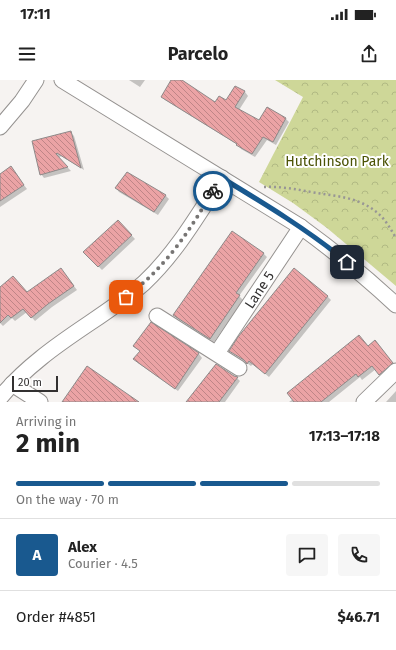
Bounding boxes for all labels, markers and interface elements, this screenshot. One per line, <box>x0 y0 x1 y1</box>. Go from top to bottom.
text: 17:11 <box>20 5 51 23</box>
icon: menu <box>16 43 38 65</box>
text: Parcelo <box>168 43 228 65</box>
icon: share <box>358 43 380 65</box>
park label: Hutchinson Park <box>285 153 390 170</box>
courier <box>193 171 233 211</box>
icon: bike <box>202 180 224 202</box>
pin <box>330 245 364 279</box>
icon: home <box>336 251 358 273</box>
street label: Lane 5 <box>241 268 278 312</box>
pin <box>109 280 143 314</box>
icon: bag <box>115 286 137 308</box>
scale bar <box>12 374 58 393</box>
text: 20 m <box>18 376 42 389</box>
text: Arriving in <box>16 414 76 429</box>
text: 17:13–17:18 <box>309 427 380 445</box>
text: 2 min <box>16 428 80 459</box>
text: On the way · 70 m <box>16 492 119 507</box>
button: chat <box>286 534 328 576</box>
button: phone <box>338 534 380 576</box>
text: Alex <box>68 538 97 556</box>
text: A <box>33 546 41 564</box>
text: Courier · 4.5 <box>68 556 138 571</box>
text: Order #4851 <box>16 608 96 626</box>
text: $46.71 <box>337 608 380 626</box>

